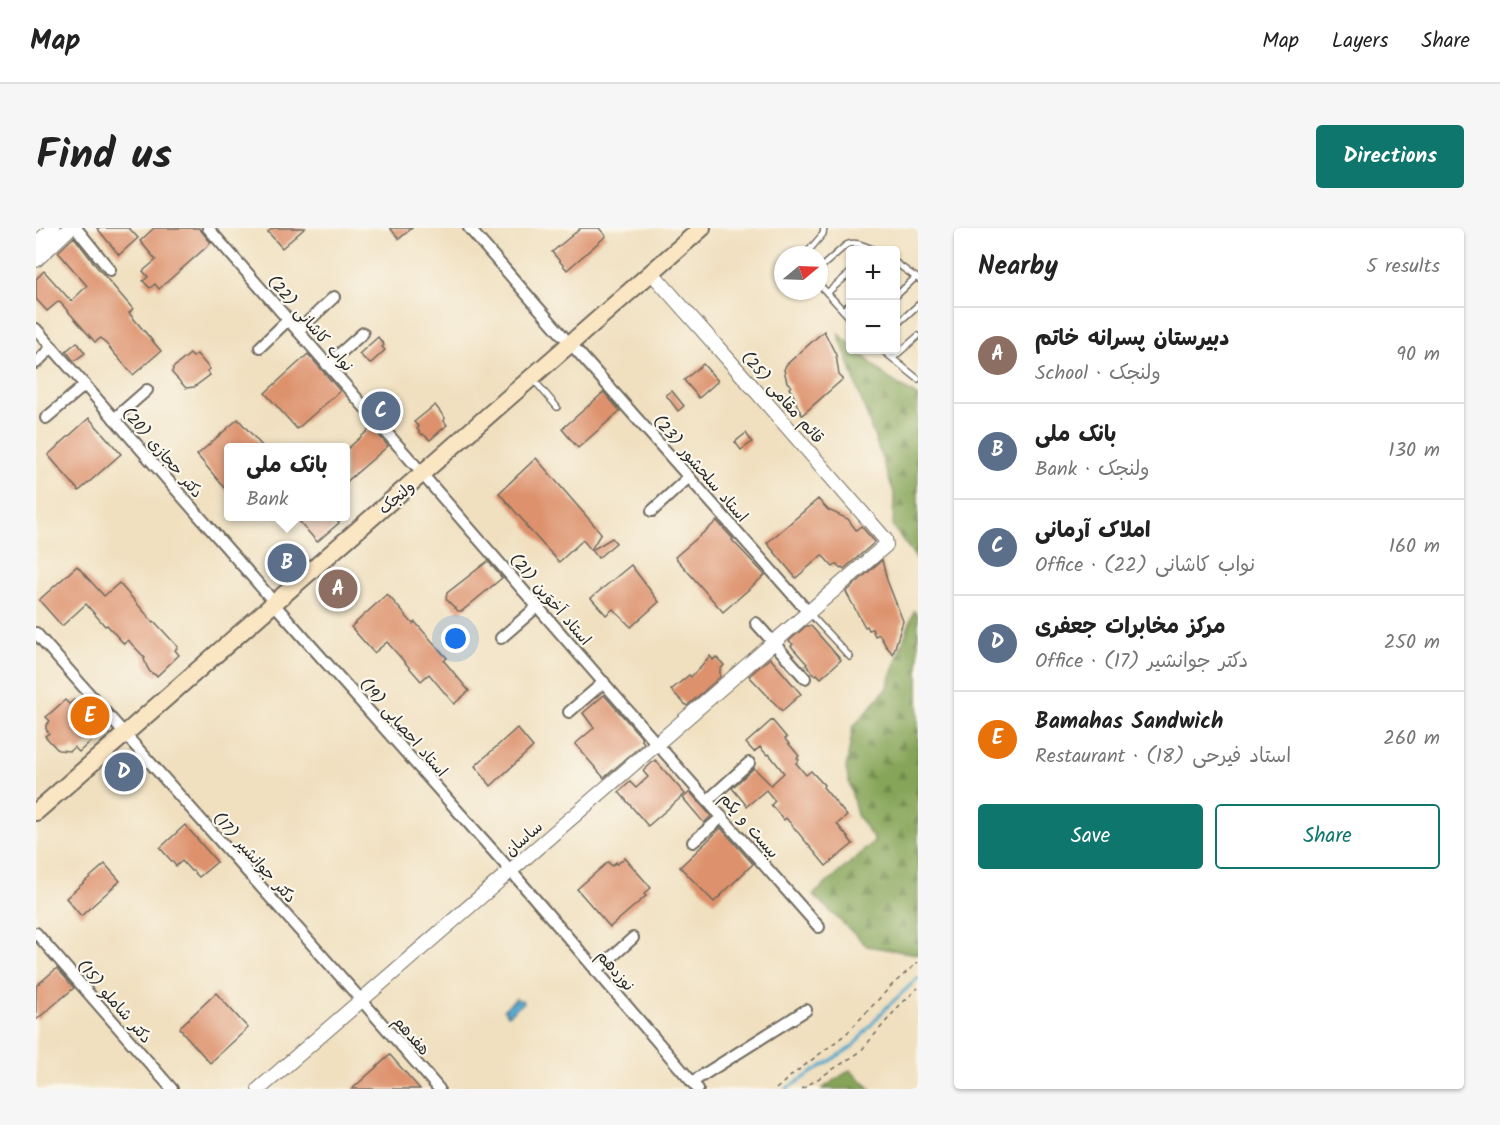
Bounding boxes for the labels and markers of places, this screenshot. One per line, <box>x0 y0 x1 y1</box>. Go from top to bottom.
pin: C <box>362 388 400 434</box>
pin: B <box>268 540 306 586</box>
pin: A <box>318 566 358 612</box>
pin: E <box>70 694 110 738</box>
pin: D <box>104 750 143 794</box>

